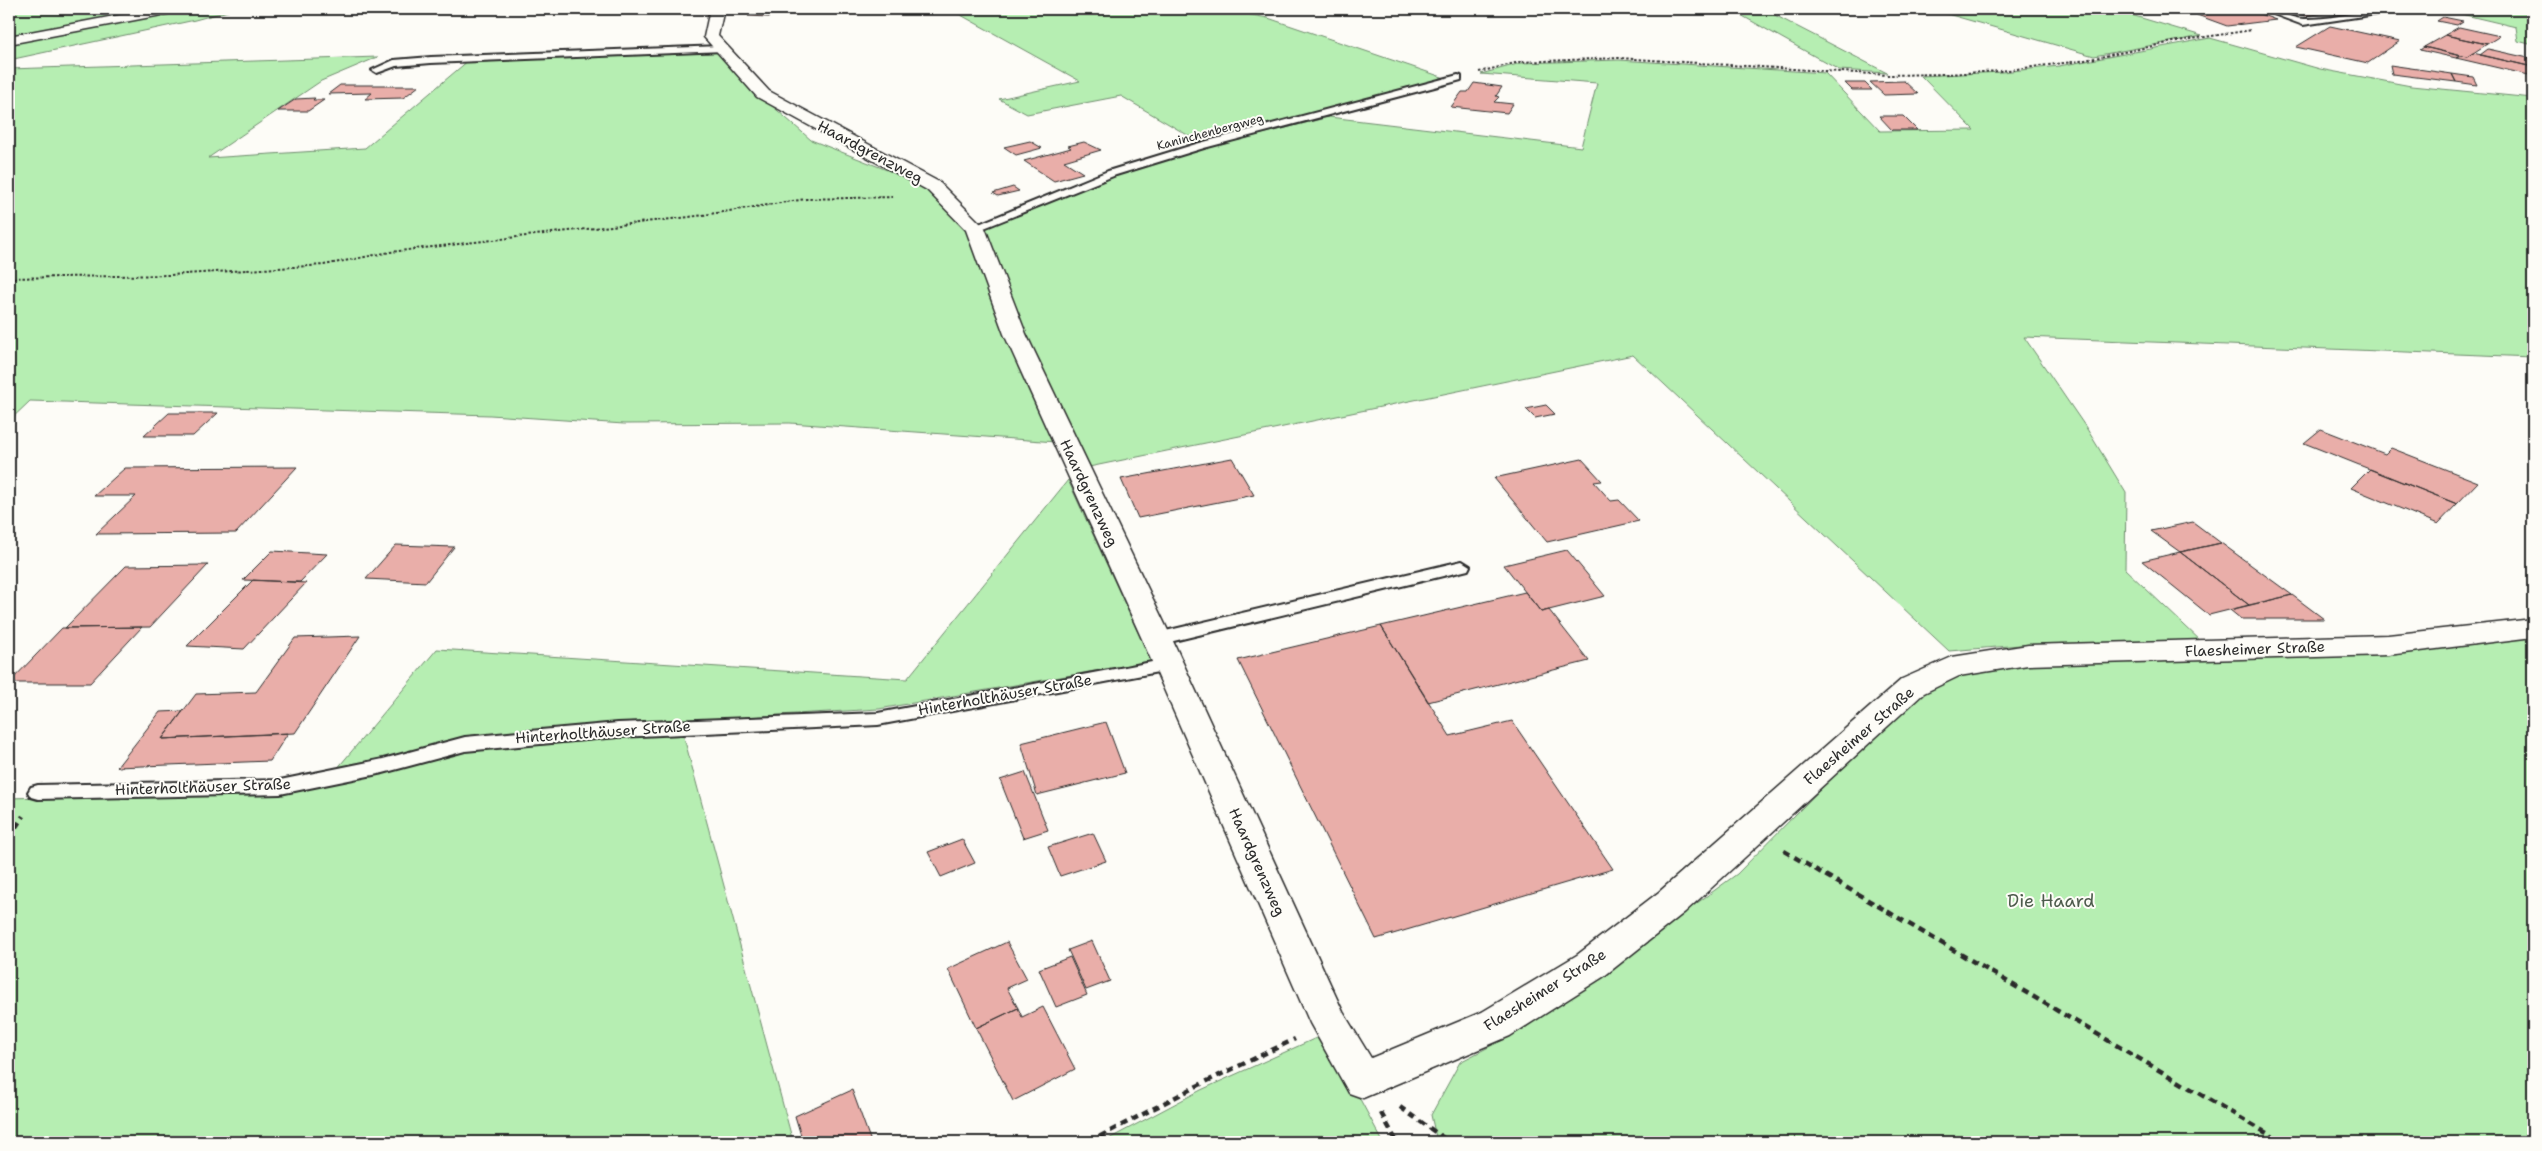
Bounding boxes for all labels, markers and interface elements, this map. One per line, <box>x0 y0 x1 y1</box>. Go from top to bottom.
street label: Kaninchenbergweg <box>1155 110 1265 154</box>
street label: Haardgrenzweg <box>814 116 926 188</box>
street label: Haardgrenzweg <box>1055 436 1123 550</box>
street label: Flaesheimer Straße <box>2184 637 2326 661</box>
street label: Hinterholthäuser Straße <box>916 670 1094 720</box>
street label: Flaesheimer Straße <box>1799 682 1919 790</box>
street label: Hinterholthäuser Straße <box>514 716 692 748</box>
street label: Hinterholthäuser Straße <box>115 774 291 800</box>
street label: Haardgrenzweg <box>1224 805 1290 919</box>
park label: Die Haard <box>2007 889 2095 913</box>
street label: Flaesheimer Straße <box>1480 944 1610 1036</box>

